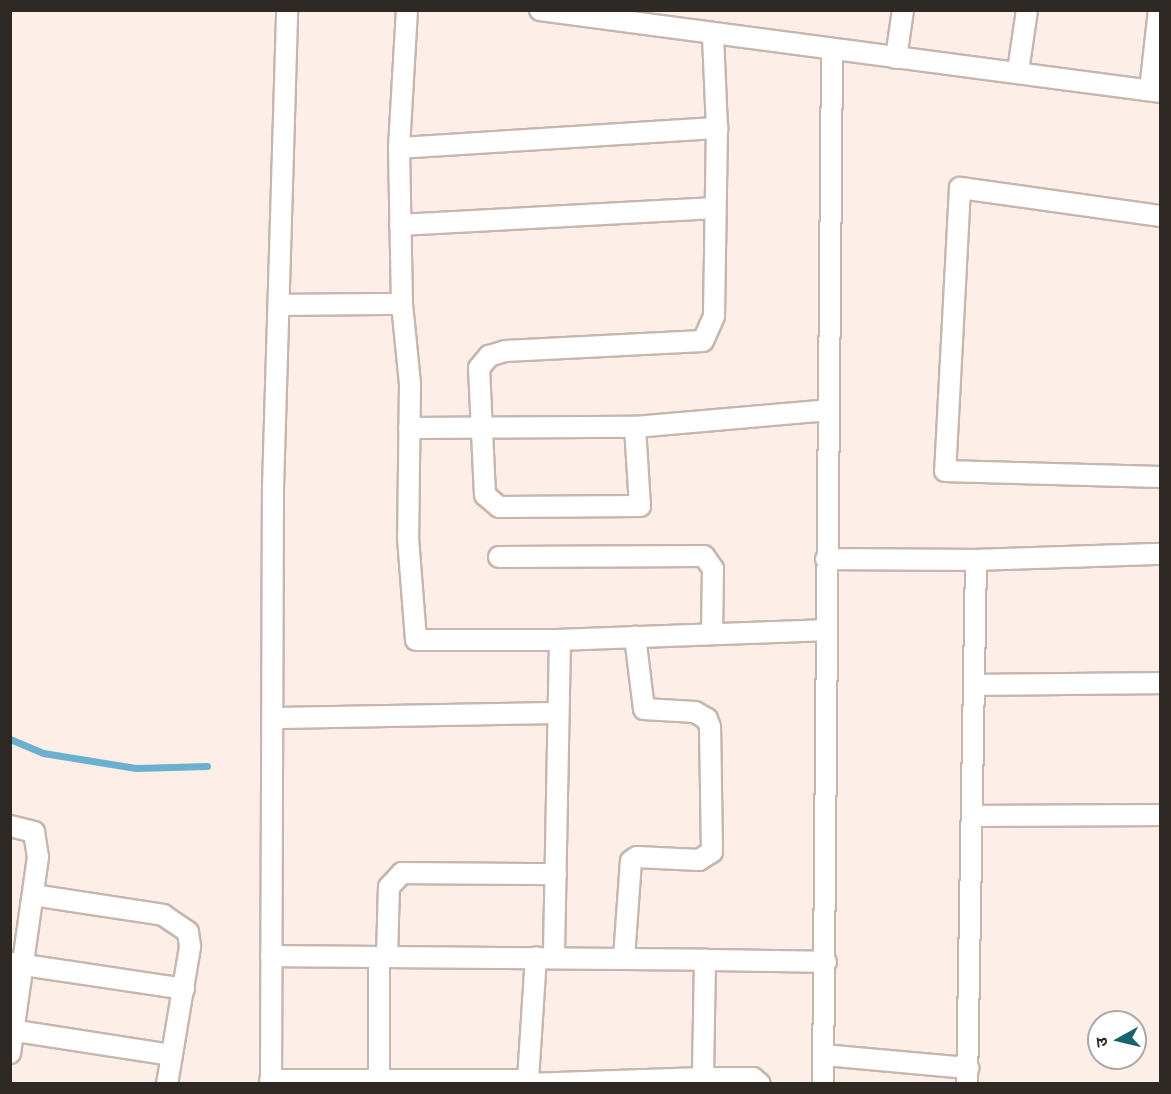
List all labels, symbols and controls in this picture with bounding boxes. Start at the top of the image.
north arrow [1087,1010,1147,1070]
text: उ [1091,1036,1112,1048]

